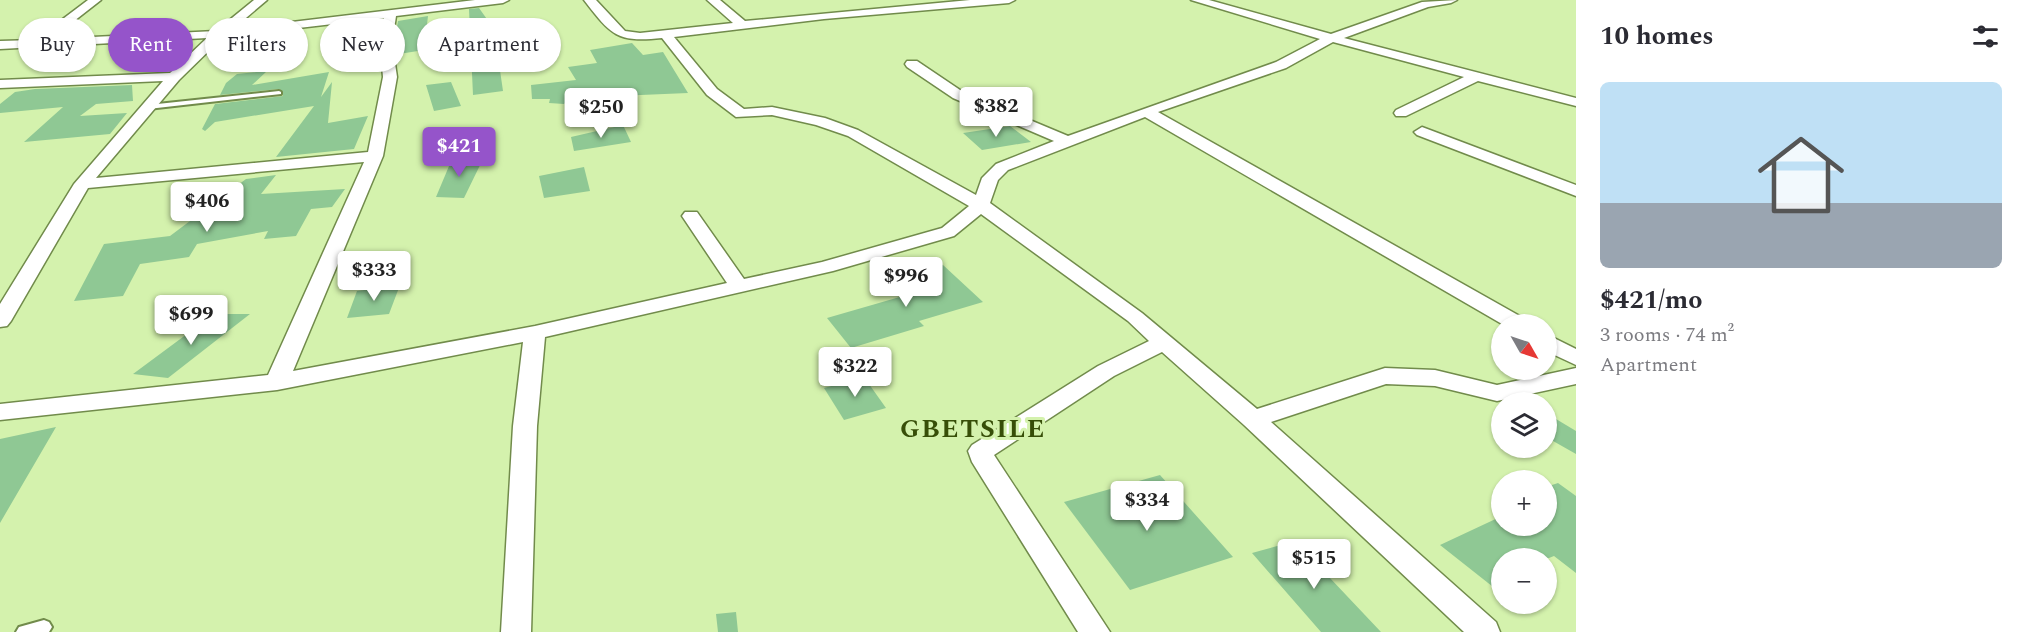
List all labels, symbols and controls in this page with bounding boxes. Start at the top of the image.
text: 10 homes [1600,16,1714,56]
chip: Buy [18,18,96,72]
chip: Rent [108,18,193,72]
chip: Filters [205,18,308,72]
chip: New [320,18,405,72]
chip: Apartment [417,18,561,72]
icon: filters [1969,20,2002,53]
pin: $382 [960,87,1032,138]
pin: $250 [565,88,637,139]
text: $382 [974,91,1018,121]
text: $250 [579,92,623,122]
icon: home [1747,121,1855,229]
pin: $421 [423,127,495,178]
text: $421 [437,131,481,161]
pin: $406 [171,182,243,233]
text: $406 [185,186,229,216]
pin: $333 [338,251,410,302]
text: $333 [352,255,396,285]
pin: $996 [870,257,942,308]
text: $996 [884,261,928,291]
text: $421/mo [1600,280,1703,320]
pin: $699 [155,295,227,346]
text: $699 [169,299,213,329]
north arrow [1491,314,1557,380]
map controls [1491,314,1557,614]
text: 3 rooms · 74 m² [1600,320,1734,350]
pin: $322 [819,347,891,398]
text: Apartment [1600,350,1697,380]
text: $322 [833,351,877,381]
button: layers [1491,392,1557,458]
district label: GBETSILE [900,409,1046,449]
button: + [1491,470,1557,536]
pin: $334 [1111,481,1183,532]
text: $334 [1125,485,1169,515]
pin: $515 [1278,539,1350,590]
text: $515 [1292,543,1336,573]
button: − [1491,548,1557,614]

